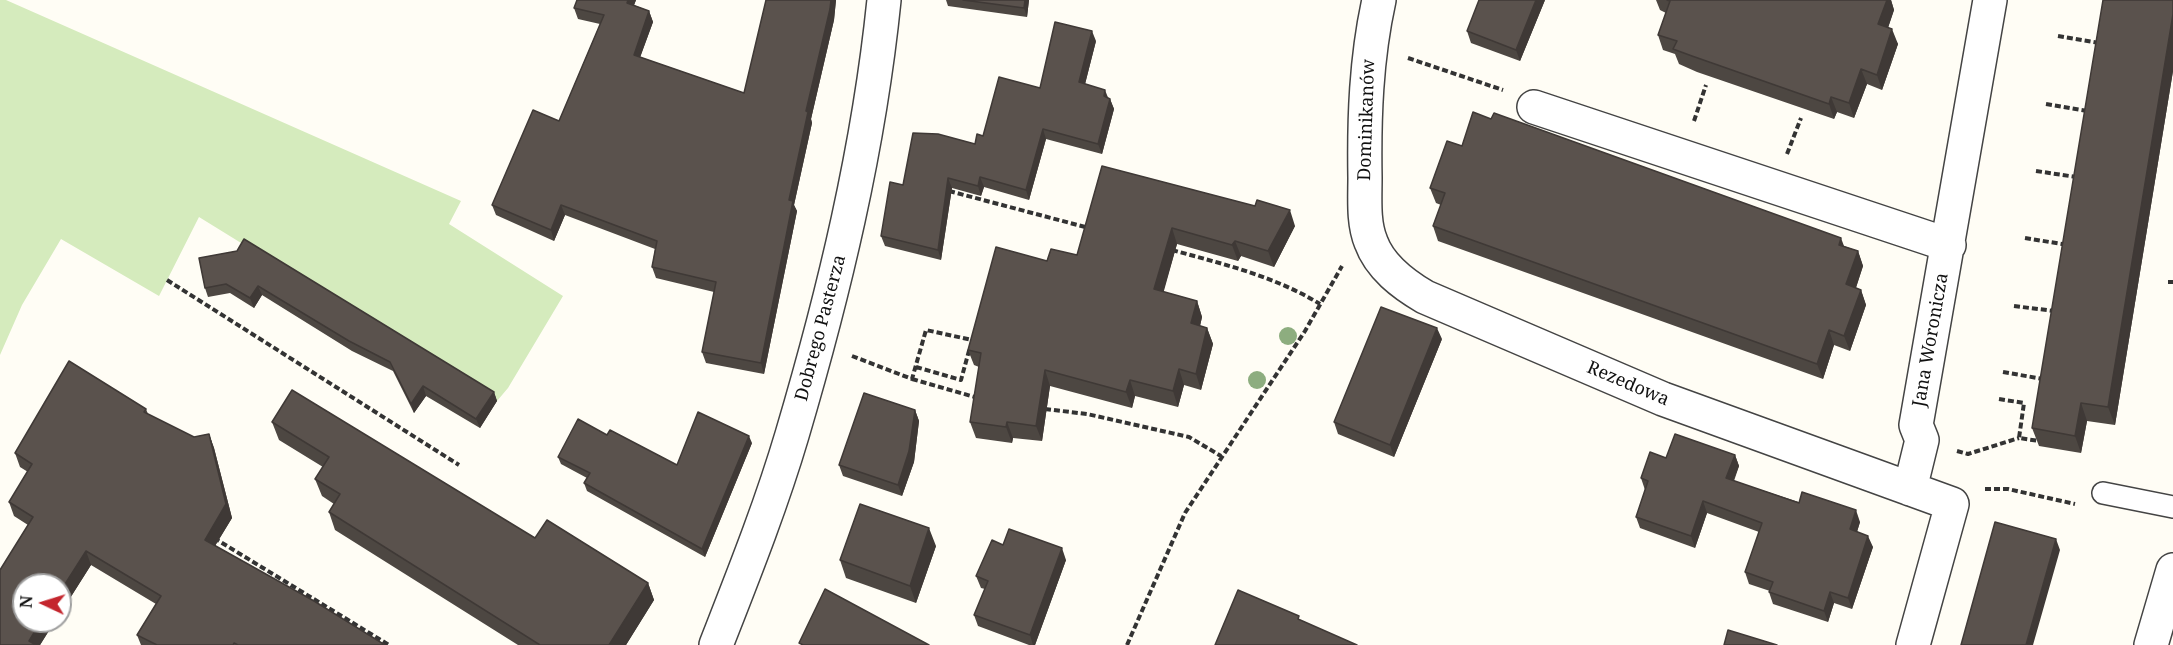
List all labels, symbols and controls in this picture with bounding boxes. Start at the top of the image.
street label: Dominikanów [1354,59,1380,181]
street label: Dobrego Pasterza [791,253,851,403]
street label: Jana Woronicza [1909,271,1953,409]
street label: Rezedowa [1584,357,1672,411]
north arrow [12,573,72,633]
text: N [15,595,37,609]

